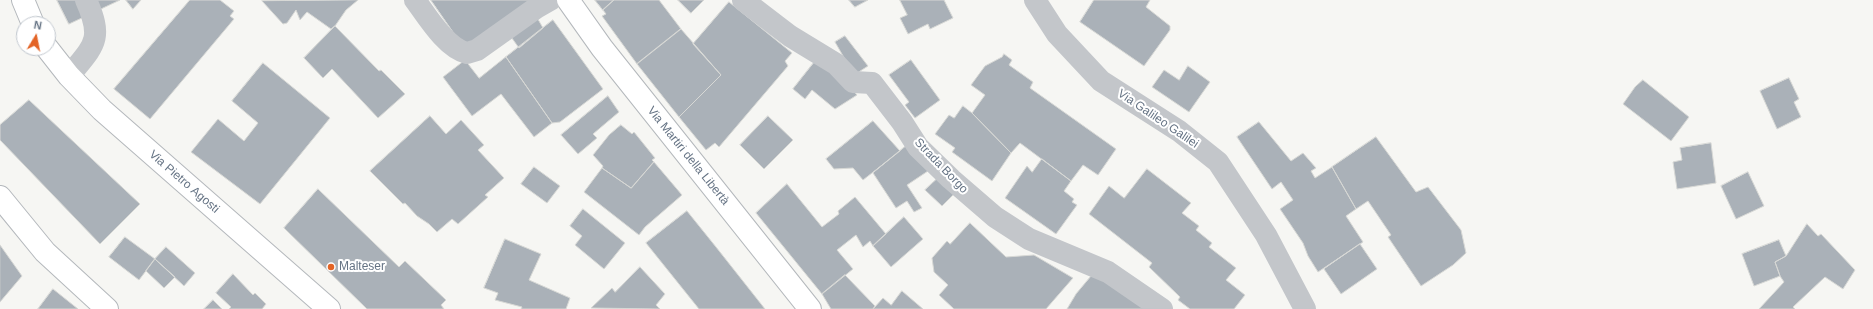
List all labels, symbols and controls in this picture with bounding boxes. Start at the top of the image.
north arrow [16,16,56,56]
text: N [33,19,43,32]
street label: Via Galileo Galilei [1115,87,1201,151]
street label: Via Martiri della Libertà [644,104,732,208]
street label: Strada Borgo [911,136,971,196]
street label: Via Pietro Agosti [146,148,222,216]
place label: Malteser [339,260,385,274]
marker: Malteser [326,262,336,272]

